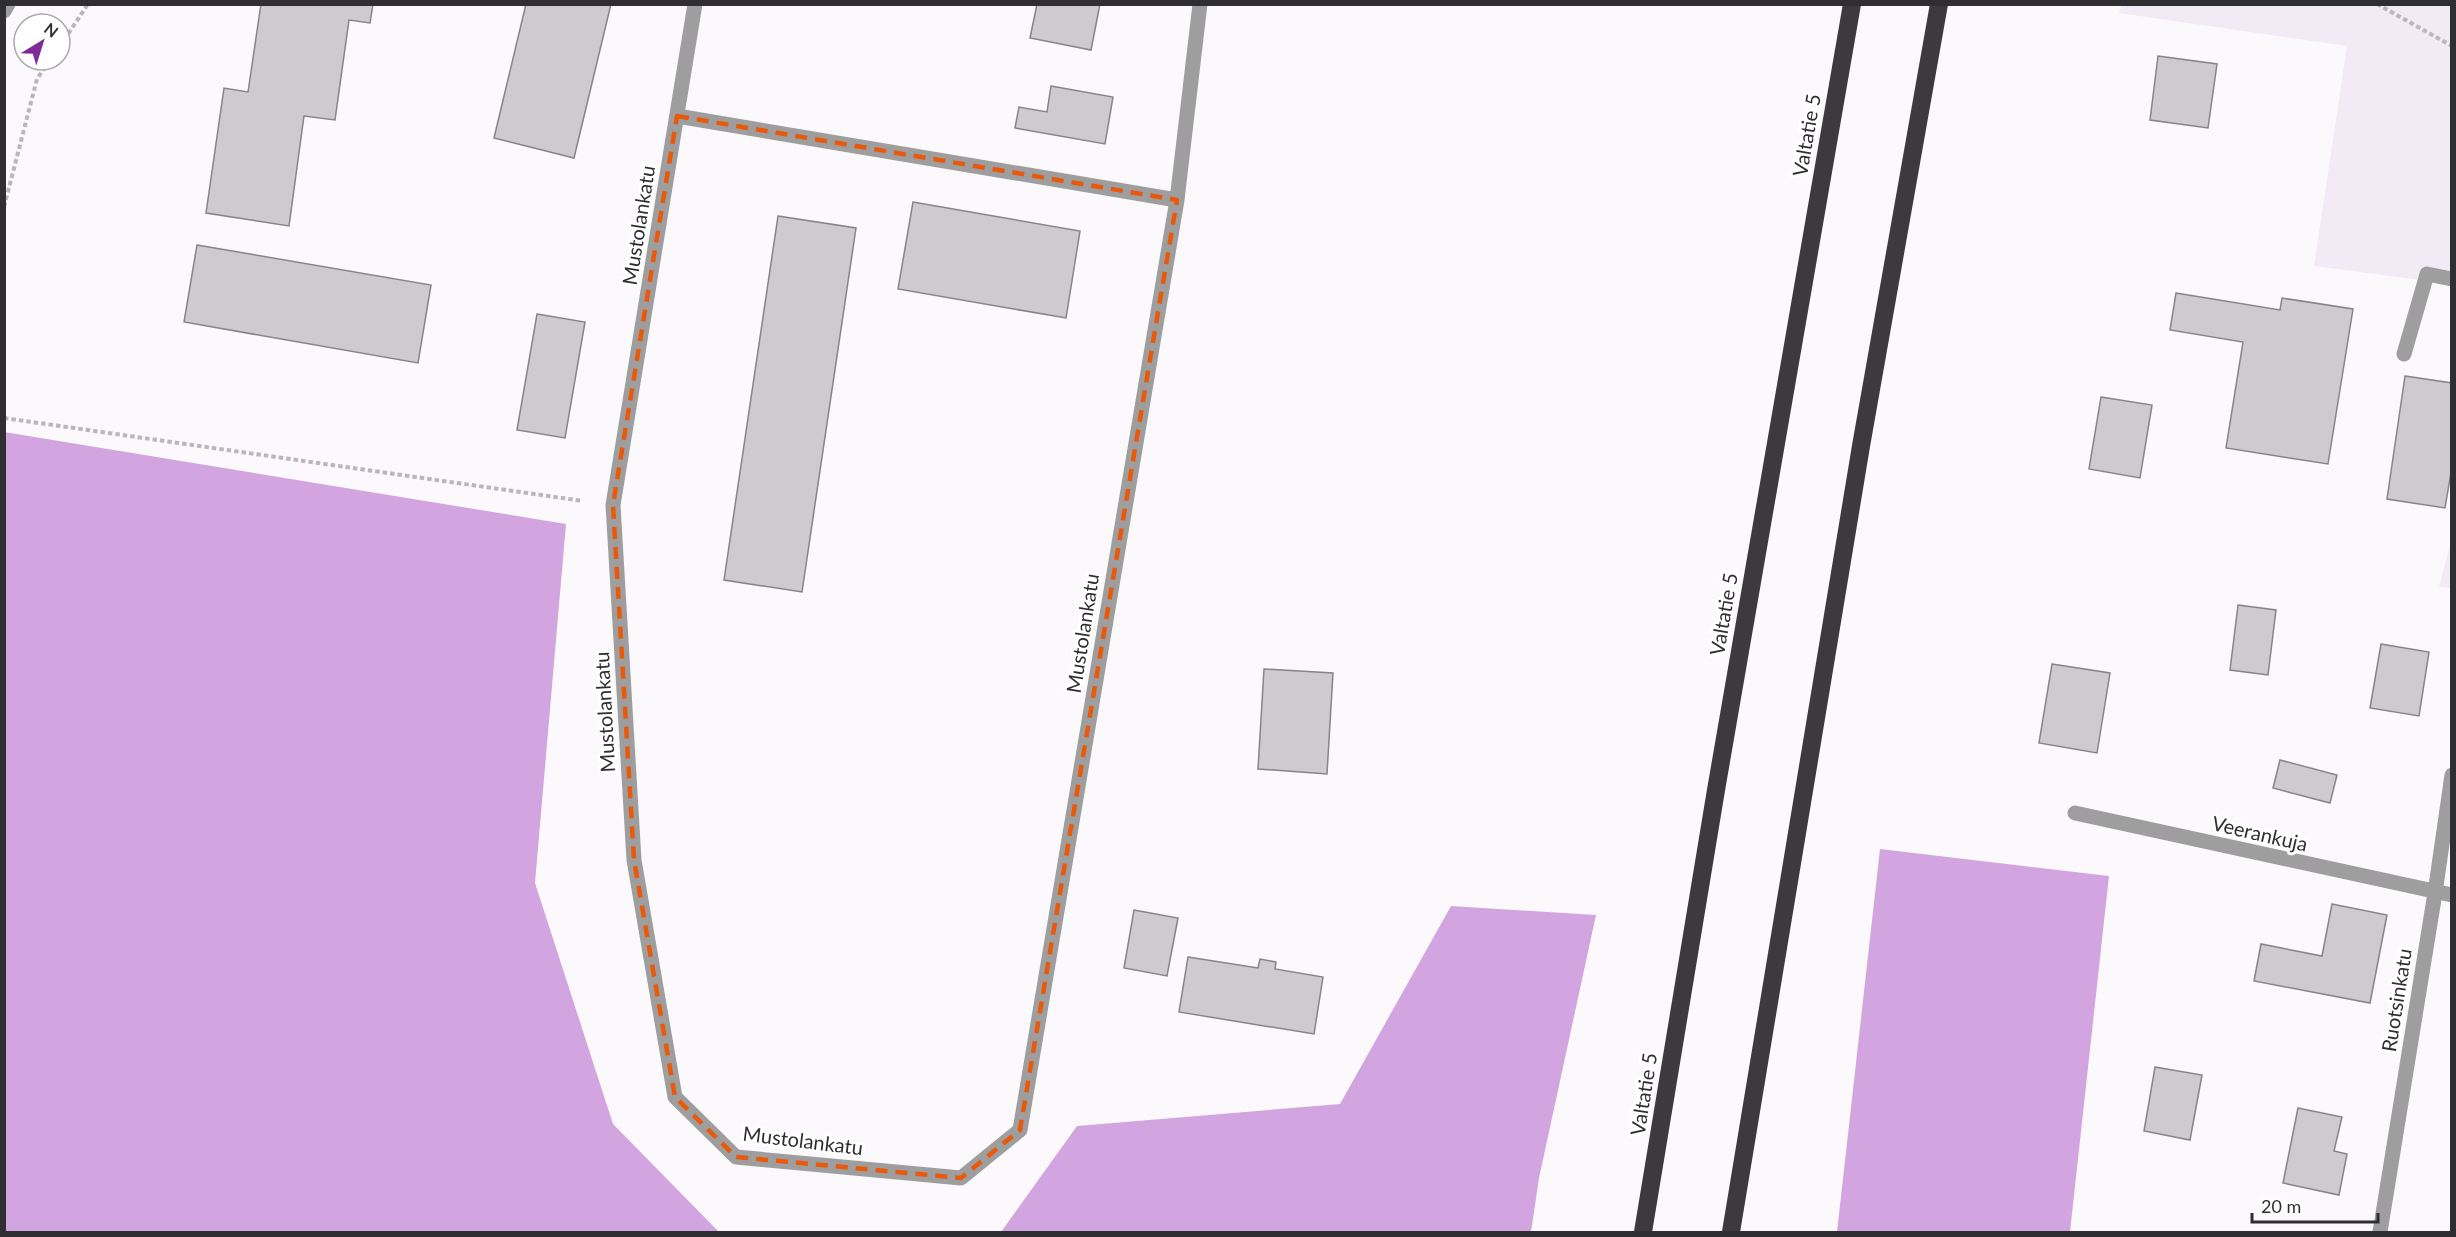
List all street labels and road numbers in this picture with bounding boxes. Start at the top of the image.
street label: Valtatie 5 [1787,92,1825,178]
street label: Mustolankatu [617,163,659,287]
street label: Mustolankatu [1061,571,1103,695]
street label: Valtatie 5 [1704,571,1742,657]
street label: Mustolankatu [589,651,619,773]
street label: Veerankuja [2210,810,2310,856]
street label: Ruotsinkatu [2376,947,2416,1053]
street label: Valtatie 5 [1625,1051,1661,1137]
street label: Mustolankatu [742,1121,864,1159]

